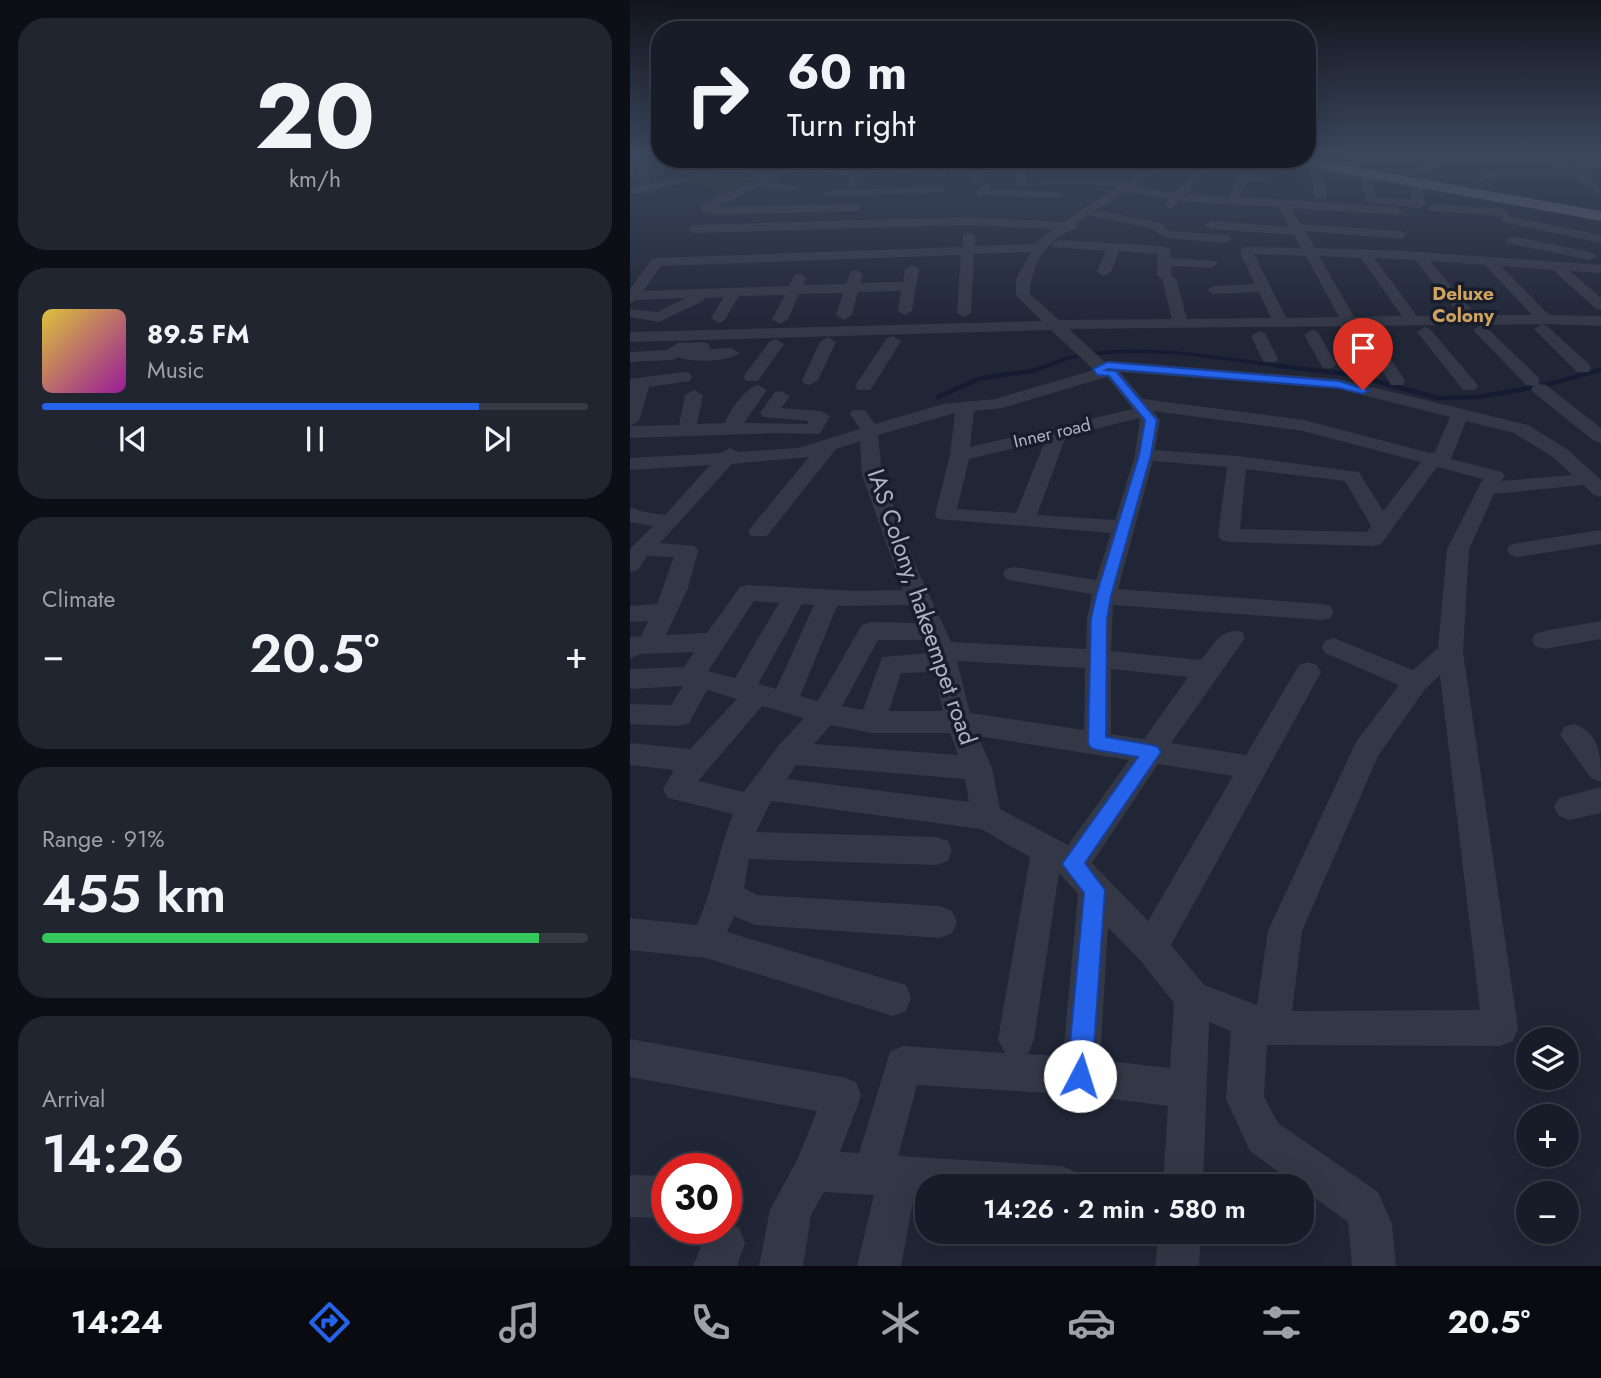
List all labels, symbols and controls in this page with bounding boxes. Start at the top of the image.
text: 60 m [787,37,907,107]
icon: right [672,49,763,140]
text: 20 [255,51,375,182]
text: Turn right [787,102,916,148]
text: km/h [289,162,341,196]
district label: Deluxe Colony [1432,280,1495,329]
text: 89.5 FM [147,315,249,353]
pin [1333,318,1393,390]
icon: arrive [1344,329,1382,367]
text: Music [147,353,204,387]
street label: Inner road [1011,411,1093,455]
icon: previous [114,420,152,458]
icon: pause [296,420,334,458]
icon: next [478,420,516,458]
street label: IAS Colony, hakeempet road [859,464,986,749]
text: Climate [42,582,115,616]
text: 20.5° [250,616,379,692]
text: − [42,627,64,682]
text: + [565,627,588,682]
text: Range · 91% [42,822,165,856]
text: 455 km [42,856,226,932]
map controls [1516,1027,1579,1244]
button: layers [1516,1027,1579,1090]
position arrow [1043,1039,1117,1113]
text: Arrival [42,1082,105,1116]
button: + [1516,1104,1579,1167]
text: 14:26 [42,1116,184,1192]
speed limit sign: 30 [651,1153,742,1244]
button: − [1516,1181,1579,1244]
text: 14:26 · 2 min · 580 m [983,1190,1246,1228]
icon: directions [305,1298,354,1347]
icon: music [495,1298,544,1347]
icon: phone [686,1298,735,1347]
icon: climate [876,1298,925,1347]
icon: car [1067,1298,1116,1347]
icon: filters [1257,1298,1306,1347]
text: 14:24 [71,1299,163,1345]
text: 20.5° [1448,1299,1530,1345]

